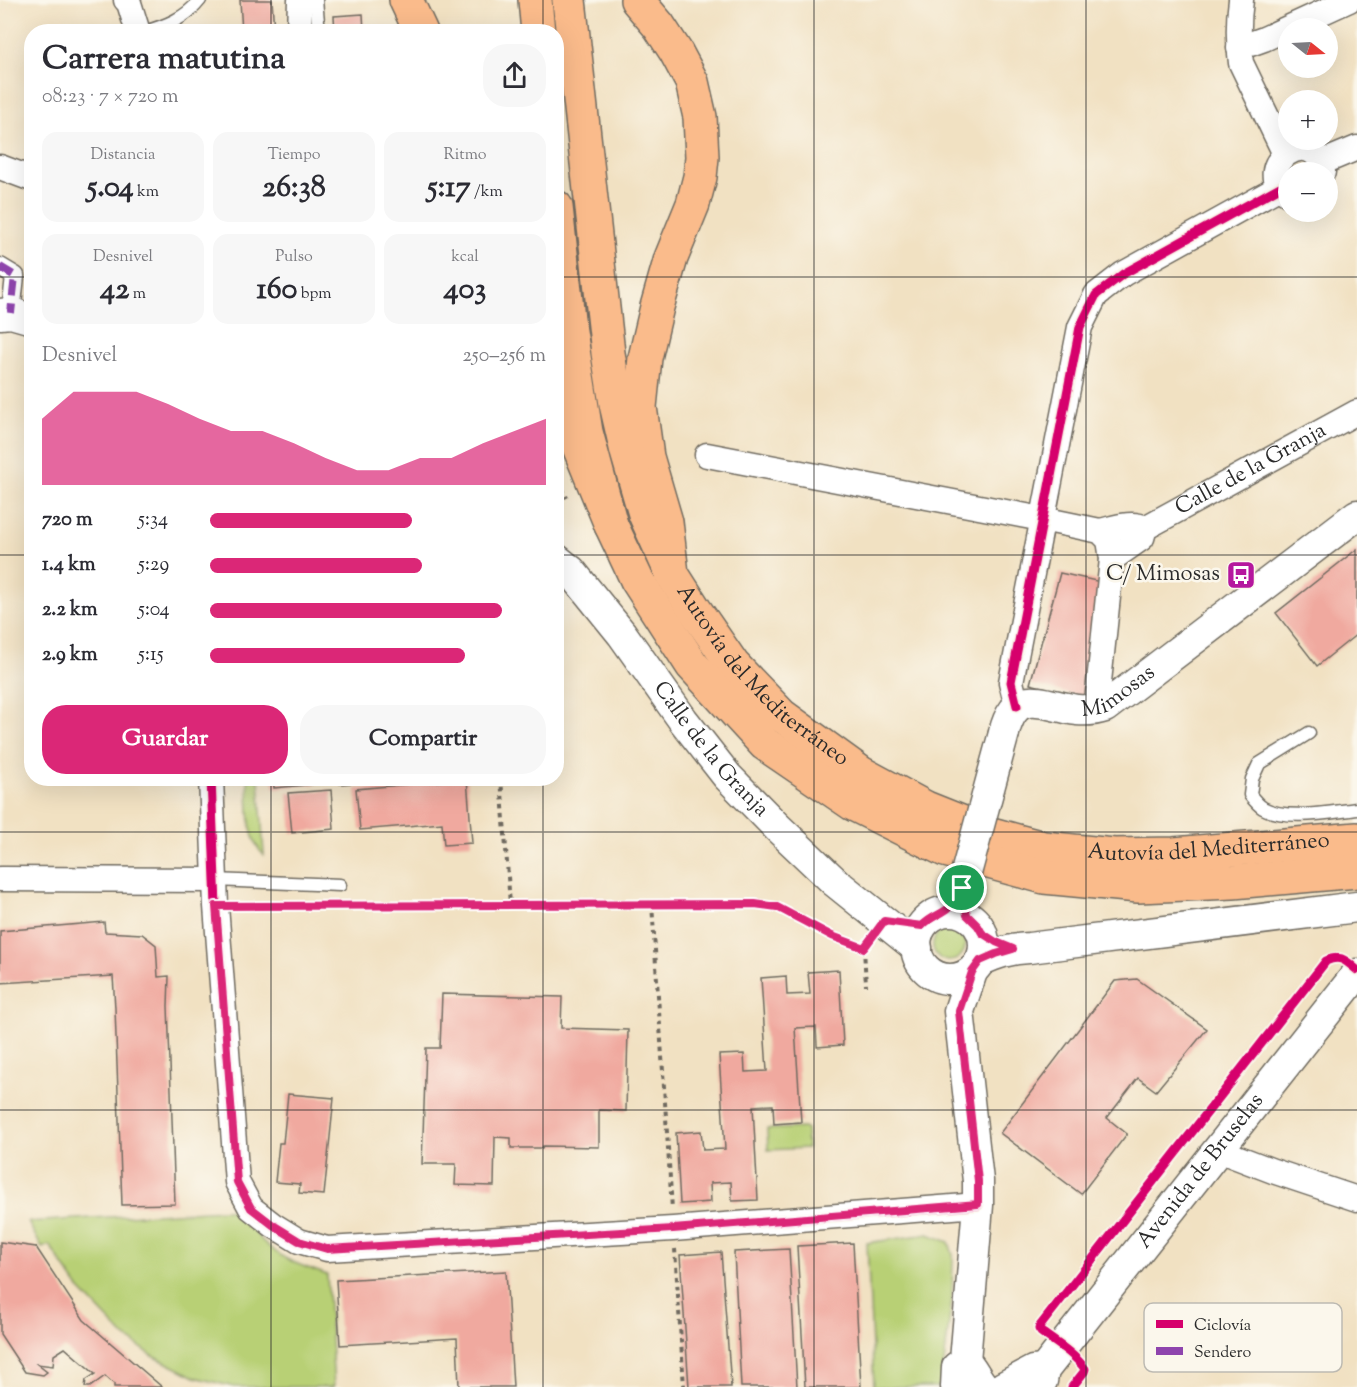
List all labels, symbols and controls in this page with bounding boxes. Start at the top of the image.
north arrow [1278,18,1338,78]
map controls [1278,18,1338,222]
text: Carrera matutina [42,36,285,84]
button: share [483,44,546,107]
text: 08:23 · 7 × 720 m [42,83,178,112]
button: + [1278,90,1338,150]
text: Distancia [91,144,155,167]
text: Tiempo [267,144,321,167]
text: Ritmo [443,144,487,167]
button: − [1278,162,1338,222]
text: 5.04 [87,167,134,210]
text: 26:38 [262,167,326,210]
text: 5:17 [427,167,470,210]
text: km [134,181,159,204]
text: /km [470,181,503,204]
text: Desnivel [93,246,153,269]
text: Pulso [275,246,313,269]
text: kcal [451,246,479,269]
text: 42 [100,269,129,312]
text: 160 [256,269,297,312]
text: 403 [444,269,486,312]
text: m [129,283,146,306]
text: bpm [297,283,332,306]
text: Desnivel [42,342,117,371]
text: 250–256 m [462,342,546,371]
street label: Calle de la Granja [1170,416,1333,524]
text: 720 m [42,506,93,535]
text: 5:34 [138,506,168,535]
text: 1.4 km [42,551,96,580]
text: 5:29 [138,551,169,580]
place label: C/ Mimosas [1106,559,1220,591]
bus stop icon: C/ Mimosas [1225,559,1257,591]
street label: Autovía del Mediterráneo [667,579,855,775]
text: 2.2 km [42,596,97,625]
text: 5:04 [138,596,170,625]
text: 2.9 km [42,641,97,670]
text: 5:15 [138,641,164,670]
street label: Mimosas [1080,658,1163,727]
street label: Calle de la Granja [645,675,776,825]
button: Guardar [42,705,288,774]
button: Compartir [300,705,546,774]
street label: Autovía del Mediterráneo [1086,825,1331,871]
pin [936,862,987,913]
icon: arrive [945,871,978,904]
street label: Avenida de Bruselas [1129,1087,1272,1256]
legend [1144,1303,1342,1372]
text: Ciclovía [1194,1315,1252,1338]
text: Sendero [1194,1342,1252,1365]

